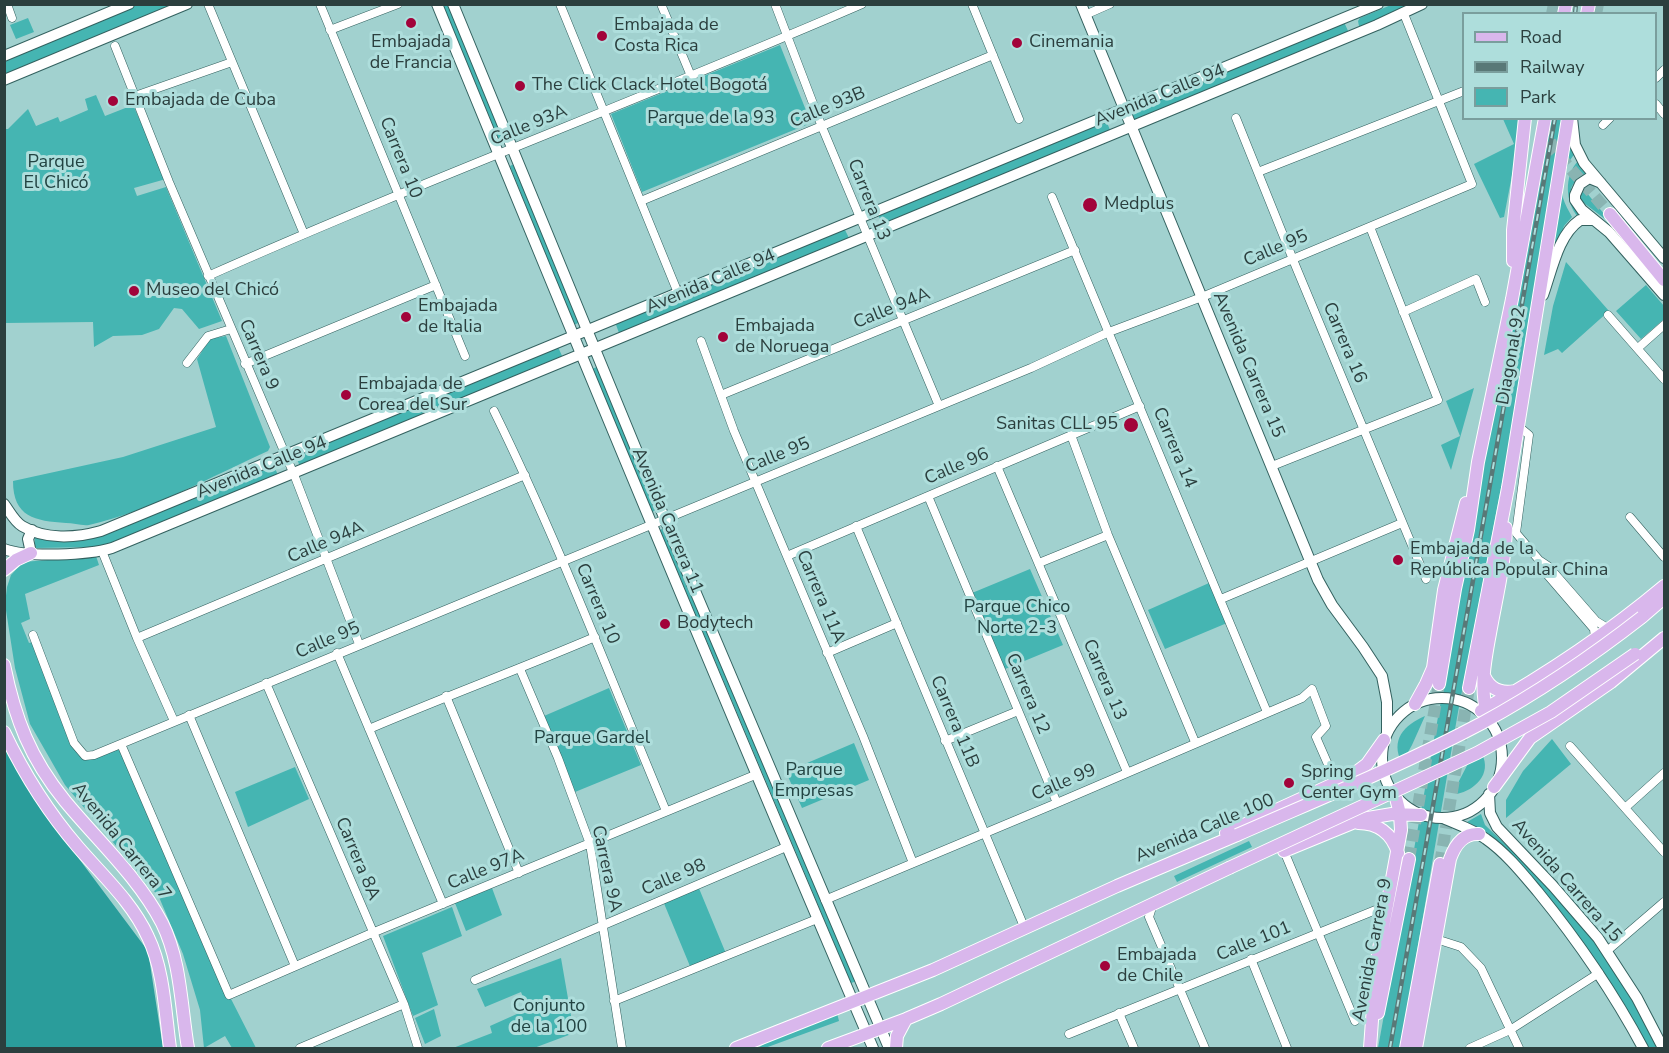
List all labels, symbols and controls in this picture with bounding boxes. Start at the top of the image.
legend [1462,12,1657,120]
place label: Embajada de Costa Rica [614,15,718,57]
marker: Embajada de Francia [404,16,418,30]
text: Road [1520,25,1562,49]
marker: Embajada de Costa Rica [595,29,609,43]
place label: Embajada de Francia [370,32,452,74]
place label: Cinemania [1029,32,1114,54]
marker: Cinemania [1010,36,1024,50]
text: Railway [1520,55,1585,79]
street label: Avenida Calle 94 [1092,60,1228,132]
place label: The Click Clack Hotel Bogotá [532,75,768,97]
marker: The Click Clack Hotel Bogotá [513,79,527,93]
street label: Calle 93B [787,82,869,134]
text: Park [1520,85,1556,109]
place label: Embajada de Cuba [125,90,276,112]
marker: Embajada de Cuba [106,94,120,108]
street label: Calle 93A [487,101,571,151]
park label: Parque de la 93 [647,108,775,130]
street label: Carrera 10 [374,114,426,202]
park label: Parque El Chicó [23,152,89,195]
street label: Carrera 13 [842,156,894,244]
place label: Medplus [1104,194,1174,216]
marker: Medplus [1081,196,1099,214]
street label: Calle 95 [1241,226,1311,272]
street label: Avenida Calle 94 [643,245,779,319]
place label: Museo del Chicó [146,280,279,302]
marker: Museo del Chicó [127,284,141,298]
street label: Calle 94A [850,284,934,334]
street label: Avenida Carrera 15 [1208,289,1288,441]
place label: Embajada de Italia [418,296,498,338]
street label: Carrera 16 [1317,299,1371,387]
street label: Diagonal 92 [1493,305,1531,407]
marker: Embajada de Italia [399,310,413,324]
street label: Carrera 9 [233,316,283,394]
place label: Embajada de Noruega [735,316,829,358]
marker: Embajada de Noruega [716,330,730,344]
place label: Embajada de Corea del Sur [358,374,467,416]
marker: Embajada de Corea del Sur [339,388,353,402]
street label: Carrera 14 [1147,404,1201,492]
place label: Sanitas CLL 95 [996,414,1118,436]
marker: Sanitas CLL 95 [1122,416,1140,434]
street label: Avenida Calle 94 [194,432,330,504]
street label: Calle 95 [743,433,813,479]
street label: Calle 96 [922,444,992,490]
street label: Avenida Carrera 11 [627,445,707,597]
street label: Calle 94A [285,517,367,569]
place label: Embajada de la República Popular China [1410,539,1608,582]
street label: Carrera 11A [791,547,849,647]
marker: Embajada de la República Popular China [1391,553,1405,567]
street label: Carrera 10 [570,560,624,648]
park label: Parque Chico Norte 2-3 [964,597,1070,640]
place label: Bodytech [677,613,753,635]
marker: Bodytech [658,617,672,631]
street label: Calle 95 [293,618,363,664]
street label: Carrera 13 [1077,636,1131,724]
street label: Carrera 12 [1000,650,1054,738]
street label: Carrera 11B [925,673,983,771]
park label: Parque Gardel [534,728,650,750]
park label: Parque Empresas [774,760,854,802]
street label: Calle 99 [1029,760,1099,806]
place label: Spring Center Gym [1301,762,1397,804]
marker: Spring Center Gym [1282,776,1296,790]
street label: Avenida Carrera 7 [67,779,175,905]
street label: Avenida Calle 100 [1132,790,1278,868]
street label: Carrera 8A [330,814,384,904]
street label: Avenida Carrera 15 [1507,815,1625,947]
street label: Carrera 9A [586,824,626,914]
street label: Calle 97A [444,845,528,895]
street label: Calle 98 [639,855,709,901]
street label: Avenida Carrera 9 [1349,877,1397,1023]
street label: Calle 101 [1214,917,1294,967]
place label: Embajada de Chile [1117,945,1197,988]
marker: Embajada de Chile [1098,959,1112,973]
park label: Conjunto de la 100 [511,996,587,1038]

